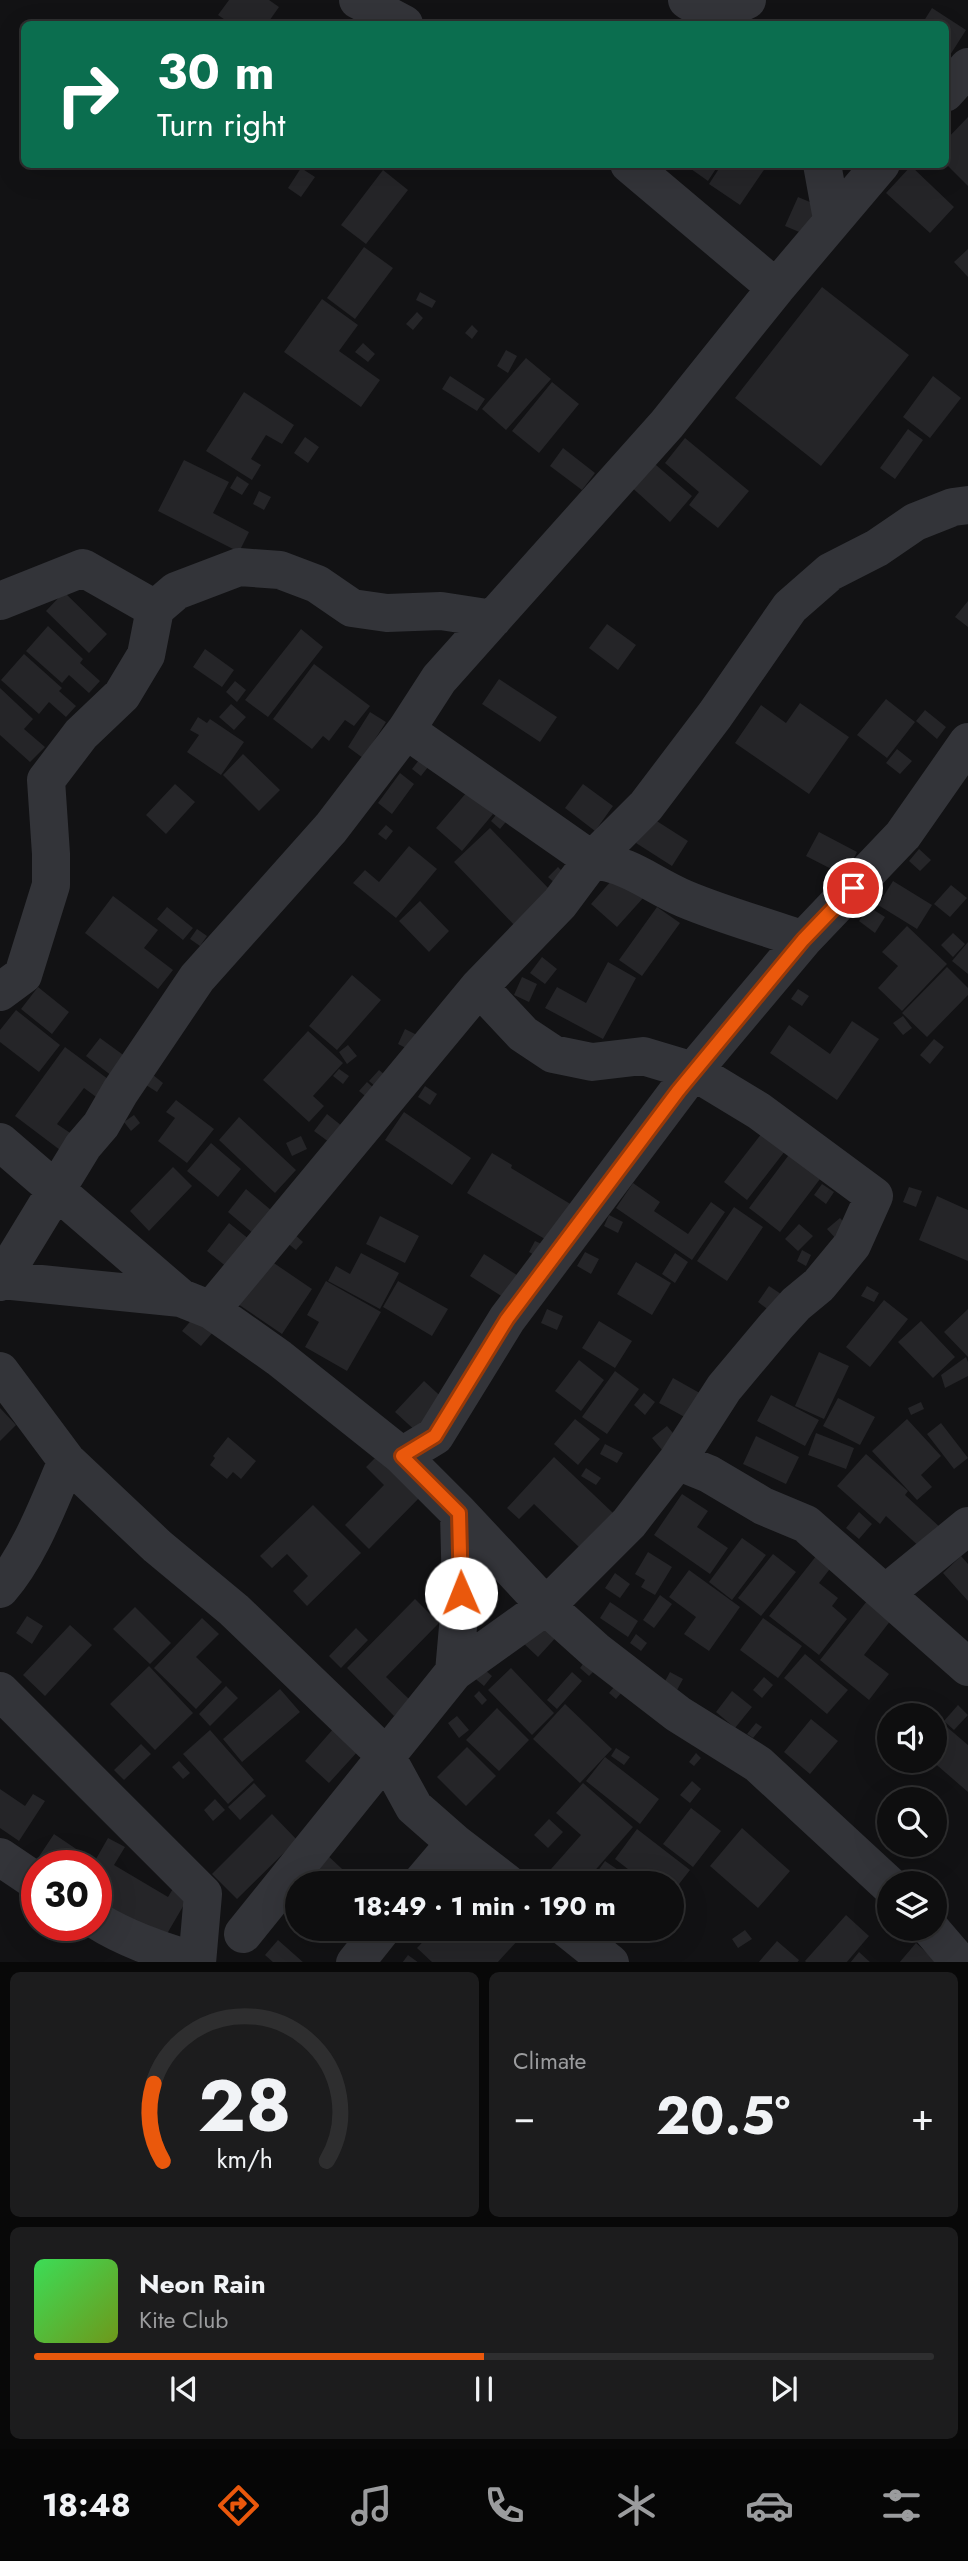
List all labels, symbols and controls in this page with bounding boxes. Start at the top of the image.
text: 30 m [157,37,275,107]
icon: right [42,49,133,140]
text: Turn right [157,102,286,148]
pin [823,858,883,918]
icon: arrive [834,869,872,907]
position arrow [424,1556,498,1630]
map controls [877,1703,947,1941]
button: sound [877,1703,947,1773]
button: search [877,1787,947,1857]
speed limit sign: 30 [21,1850,112,1941]
button: layers [877,1871,947,1941]
text: 18:49 · 1 min · 190 m [353,1887,616,1925]
text: Climate [513,2044,586,2078]
text: 28 [198,2053,291,2158]
text: 20.5° [656,2078,790,2154]
text: − [513,2089,535,2144]
text: + [911,2089,934,2144]
text: km/h [216,2140,273,2176]
text: Neon Rain [139,2265,266,2303]
text: Kite Club [139,2303,228,2337]
icon: previous [165,2370,203,2408]
icon: pause [465,2370,503,2408]
icon: next [765,2370,803,2408]
icon: directions [214,2481,263,2530]
icon: music [347,2481,396,2530]
icon: phone [480,2481,529,2530]
icon: climate [612,2481,661,2530]
icon: car [745,2481,794,2530]
icon: filters [877,2481,926,2530]
text: 18:48 [42,2482,131,2528]

